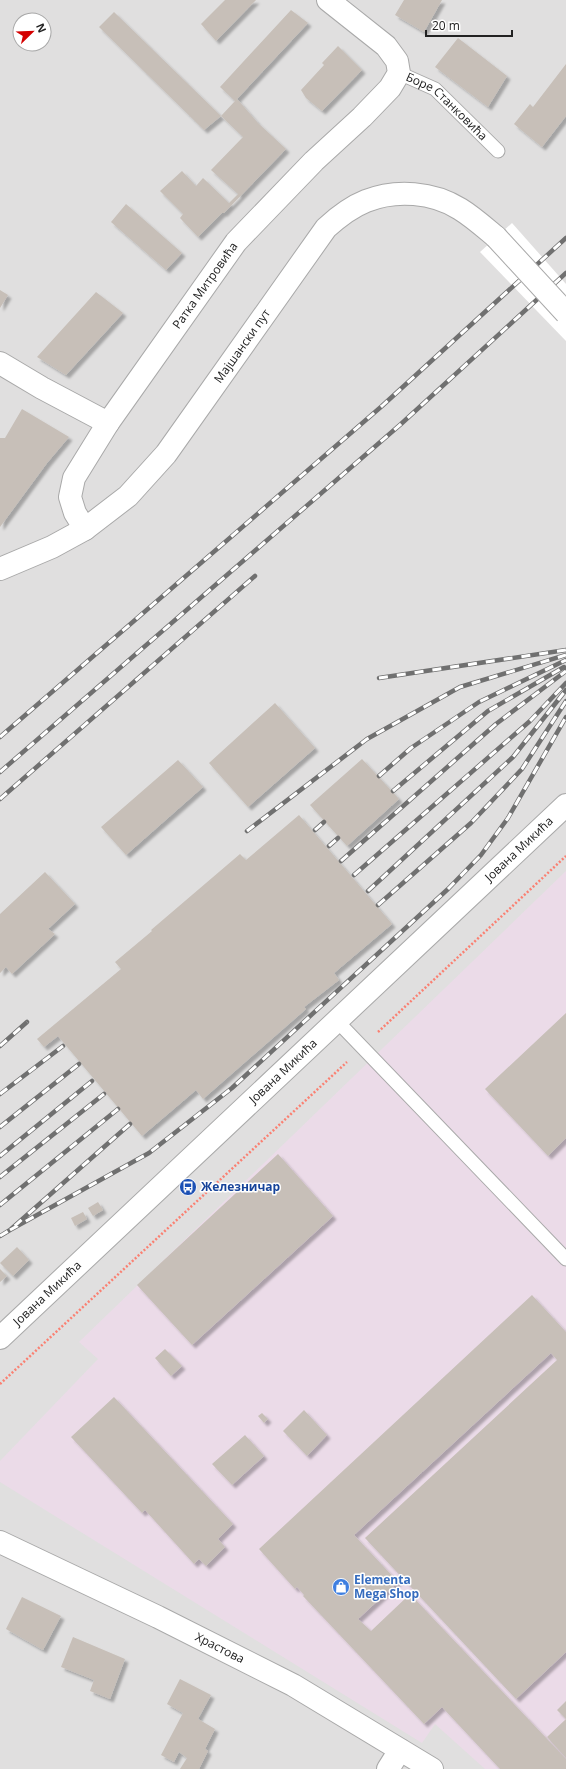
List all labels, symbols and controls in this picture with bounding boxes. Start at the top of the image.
north arrow [12,12,52,52]
scale bar [426,12,512,38]
text: 20 m [432,17,460,34]
text: N [33,21,50,35]
street label: Боре Станковића [403,68,491,144]
street label: Ратка Митровића [168,238,241,332]
street label: Мајшански пут [210,305,274,386]
street label: Јована Микића [480,813,556,886]
street label: Јована Микића [244,1035,321,1108]
bus stop icon: Железничар [178,1177,198,1197]
place label: Железничар [201,1178,281,1195]
street label: Јована Микића [8,1257,85,1330]
place label: Elementa Mega Shop [354,1571,419,1602]
shop icon: Elementa Mega Shop [331,1577,351,1597]
street label: Храстова [192,1628,247,1667]

